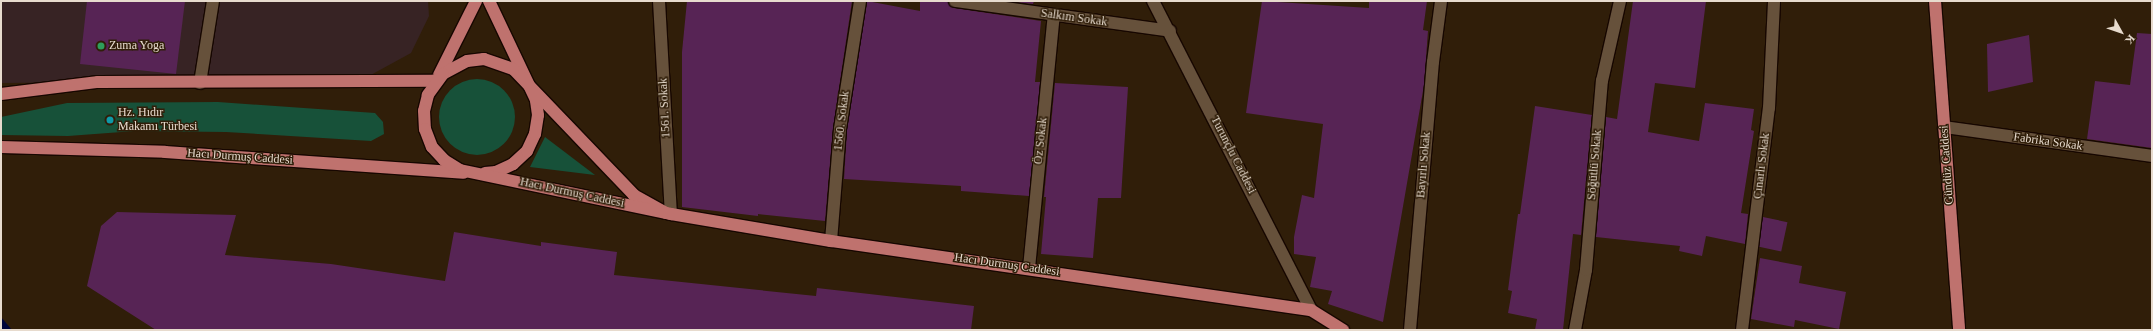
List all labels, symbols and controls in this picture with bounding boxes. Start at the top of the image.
street label: Salkım Sokak [1040,6,1108,30]
north arrow [2101,12,2141,52]
text: K [2123,33,2138,47]
place label: Zuma Yoga [109,39,165,53]
marker: Zuma Yoga [96,41,106,51]
street label: 1561. Sokak [656,78,674,138]
street label: 1560. Sokak [831,90,853,152]
place label: Hz. Hıdır Makamı Türbesi [118,106,198,134]
street label: Turunçlu Caddesi [1207,114,1259,196]
marker: Hz. Hıdır Makamı Türbesi [105,115,115,125]
street label: Öz Sokak [1031,117,1051,165]
street label: Gündüz Caddesi [1937,125,1957,205]
street label: Söğütlü Sokak [1585,129,1605,201]
street label: Fabrika Sokak [2013,130,2083,154]
street label: Bayırlı Sokak [1414,131,1434,199]
street label: Çınarlı Sokak [1751,132,1773,200]
street label: Hacı Durmuş Caddesi [187,146,293,168]
street label: Hacı Durmuş Caddesi [519,175,625,211]
street label: Hacı Durmuş Caddesi [954,250,1060,280]

